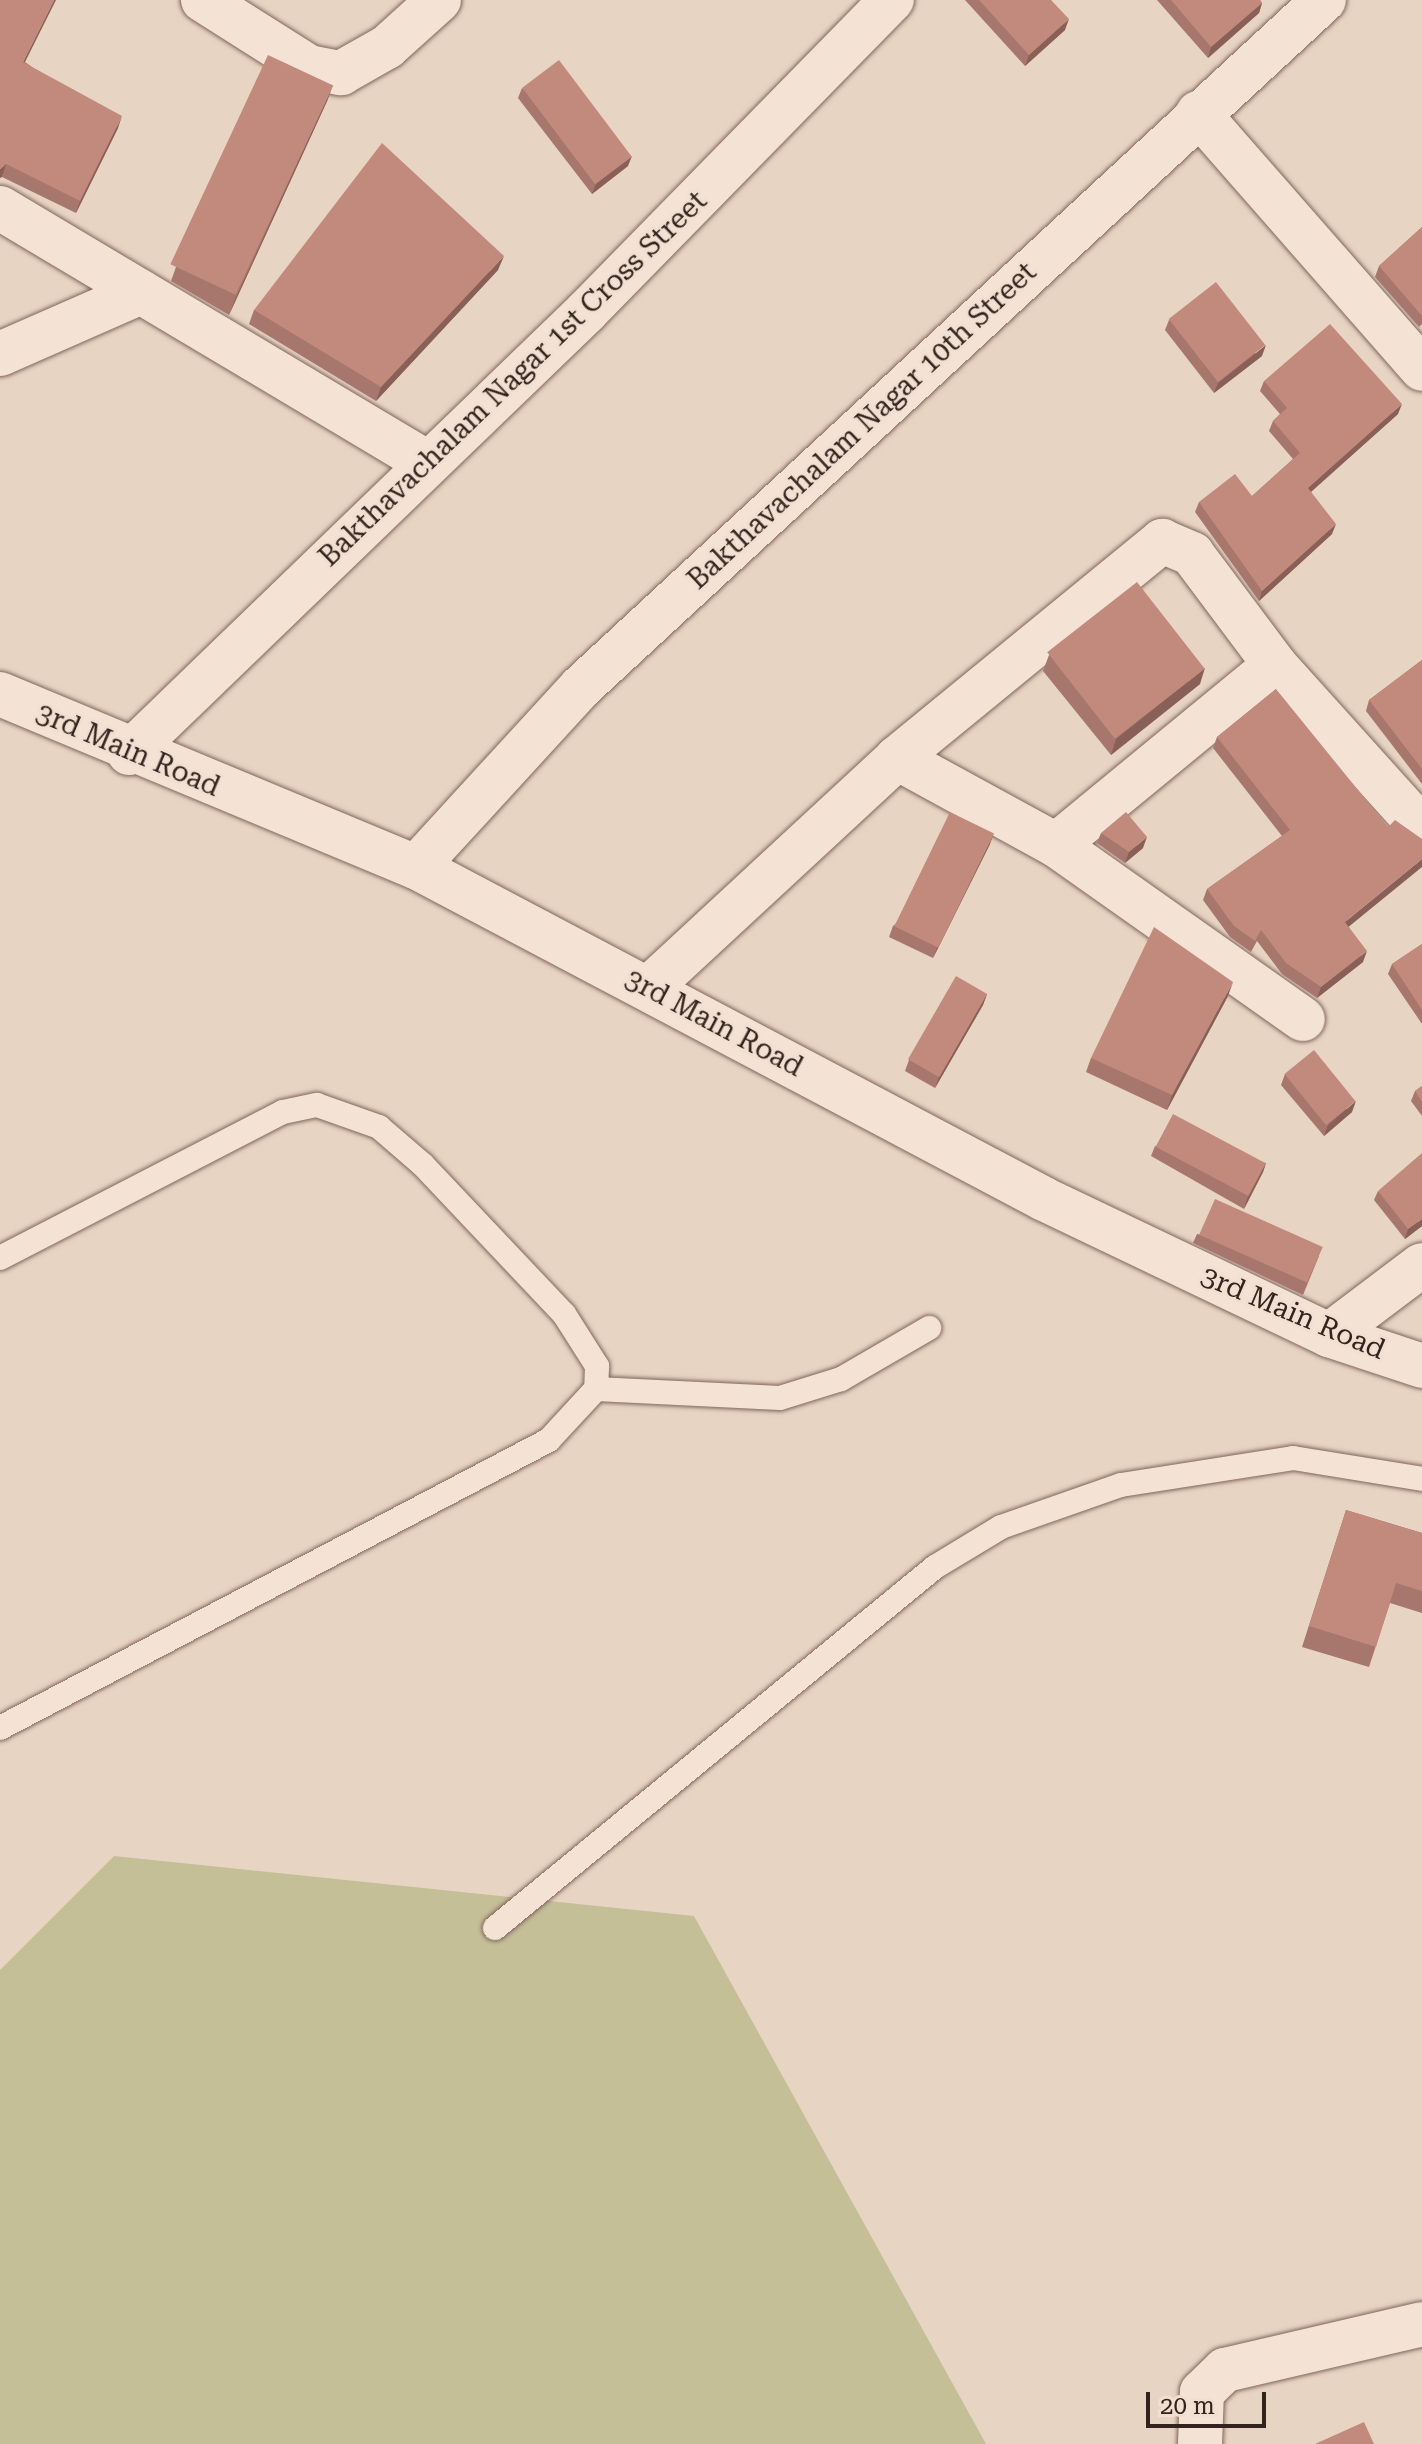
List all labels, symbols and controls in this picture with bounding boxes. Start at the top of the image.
street label: Bakthavachalam Nagar 1st Cross Street [312,184,714,574]
street label: Bakthavachalam Nagar 10th Street [681,255,1043,597]
street label: 3rd Main Road [31,696,225,804]
street label: 3rd Main Road [619,962,809,1084]
street label: 3rd Main Road [1196,1259,1390,1367]
scale bar [1150,2376,1270,2426]
text: 20 m [1160,2392,1215,2420]

